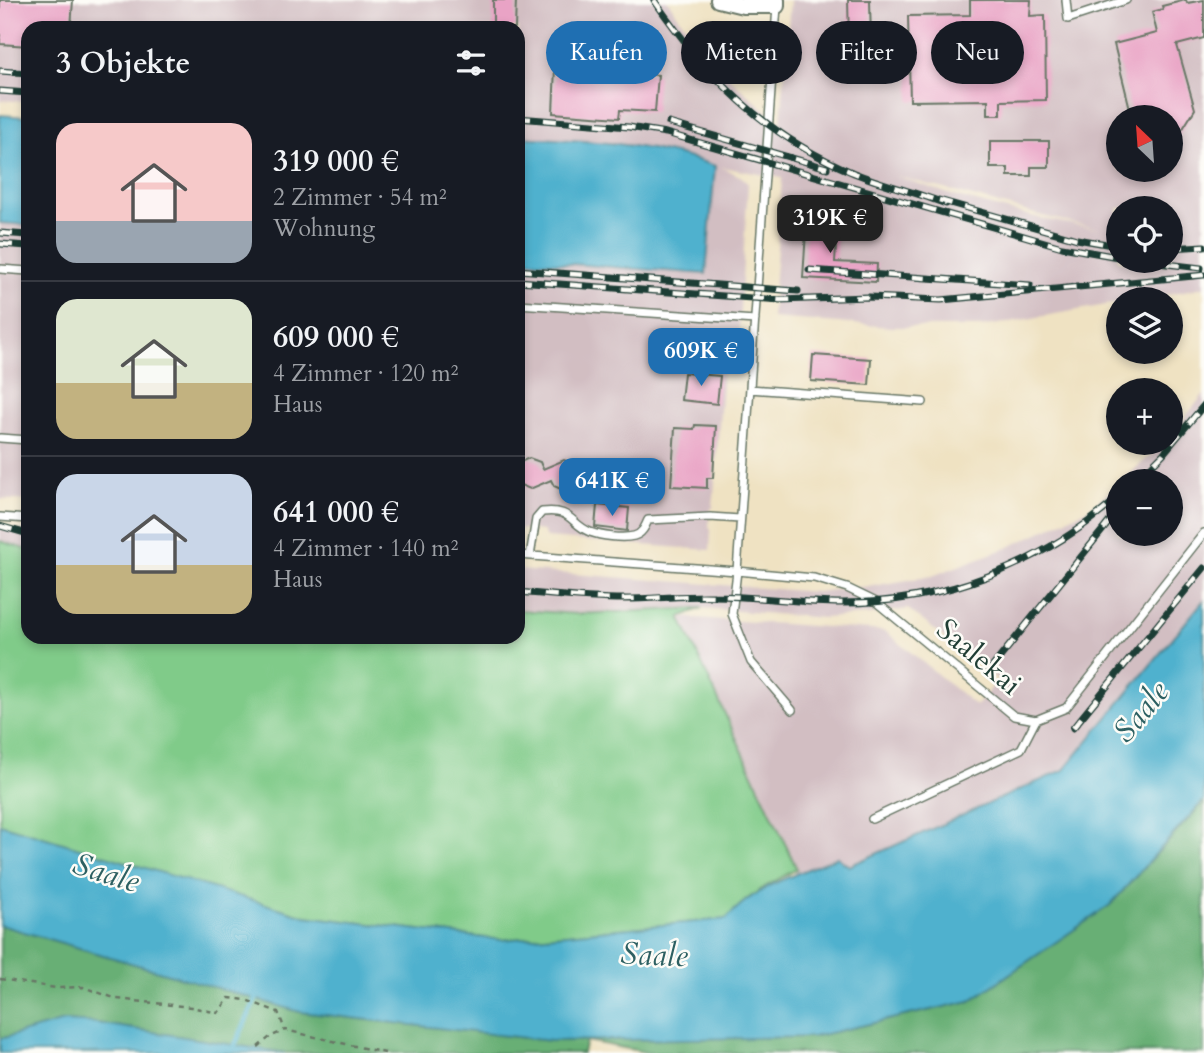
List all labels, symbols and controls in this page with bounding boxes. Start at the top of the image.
chip: Kaufen [546,21,667,84]
chip: Mieten [681,21,802,84]
chip: Filter [816,21,917,84]
chip: Neu [931,21,1024,84]
text: 3 Objekte [56,43,190,84]
icon: filters [452,44,490,82]
north arrow [1106,105,1183,182]
map controls [1106,105,1183,546]
text: 319 000 € [273,141,399,182]
icon: home [112,151,196,235]
text: 2 Zimmer · 54 m² [273,182,447,213]
pin: 319K € [773,196,887,255]
button: locate [1106,196,1183,273]
text: 319K € [793,202,867,233]
text: Wohnung [273,213,375,244]
button: layers [1106,287,1183,364]
text: 609 000 € [273,317,399,358]
icon: home [112,327,196,411]
pin: 609K € [644,328,758,388]
text: 609K € [664,335,738,366]
text: 4 Zimmer · 120 m² [273,358,458,389]
button: + [1106,378,1183,455]
text: Haus [273,389,322,420]
pin: 641K € [555,458,669,518]
text: 641K € [575,465,649,496]
button: − [1106,469,1183,546]
text: 641 000 € [273,492,399,533]
icon: home [112,502,196,586]
text: 4 Zimmer · 140 m² [273,533,458,564]
text: Haus [273,564,322,595]
street label: Saalekai [928,609,1030,705]
water label: Saale [1103,671,1180,752]
water label: Saale [67,842,145,904]
water label: Saale [620,932,689,978]

